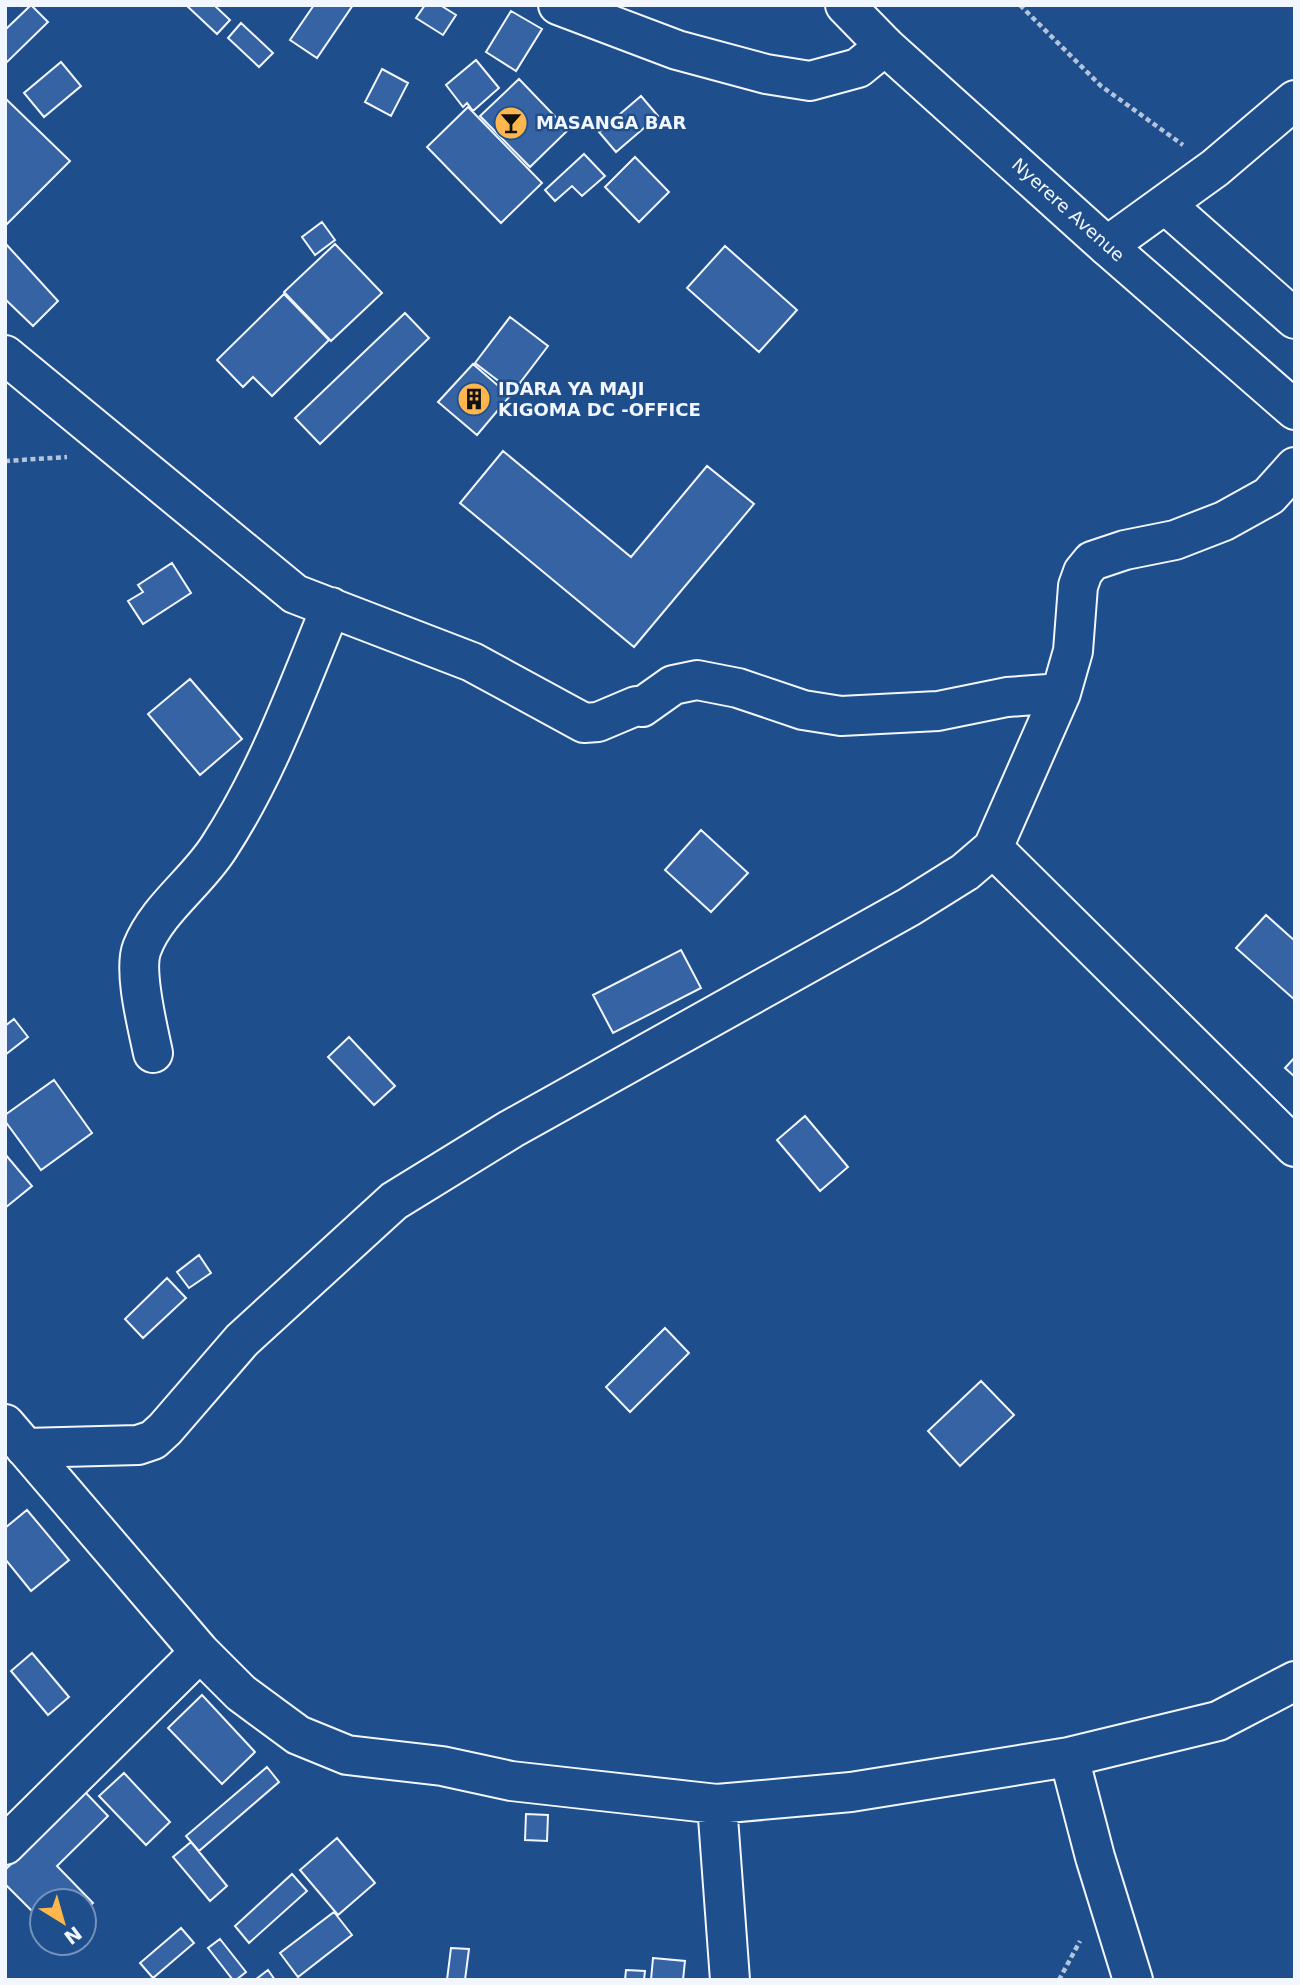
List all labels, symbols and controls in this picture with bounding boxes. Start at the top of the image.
bar icon: MASANGA BAR [492,104,530,142]
place label: MASANGA BAR [536,112,686,133]
street label: Nyerere Avenue [1008,154,1129,266]
place label: IDARA YA MAJI KIGOMA DC -OFFICE [498,378,701,420]
building icon: IDARA YA MAJI KIGOMA DC -OFFICE [455,380,493,418]
north arrow [28,1887,98,1957]
text: N [60,1922,86,1949]

